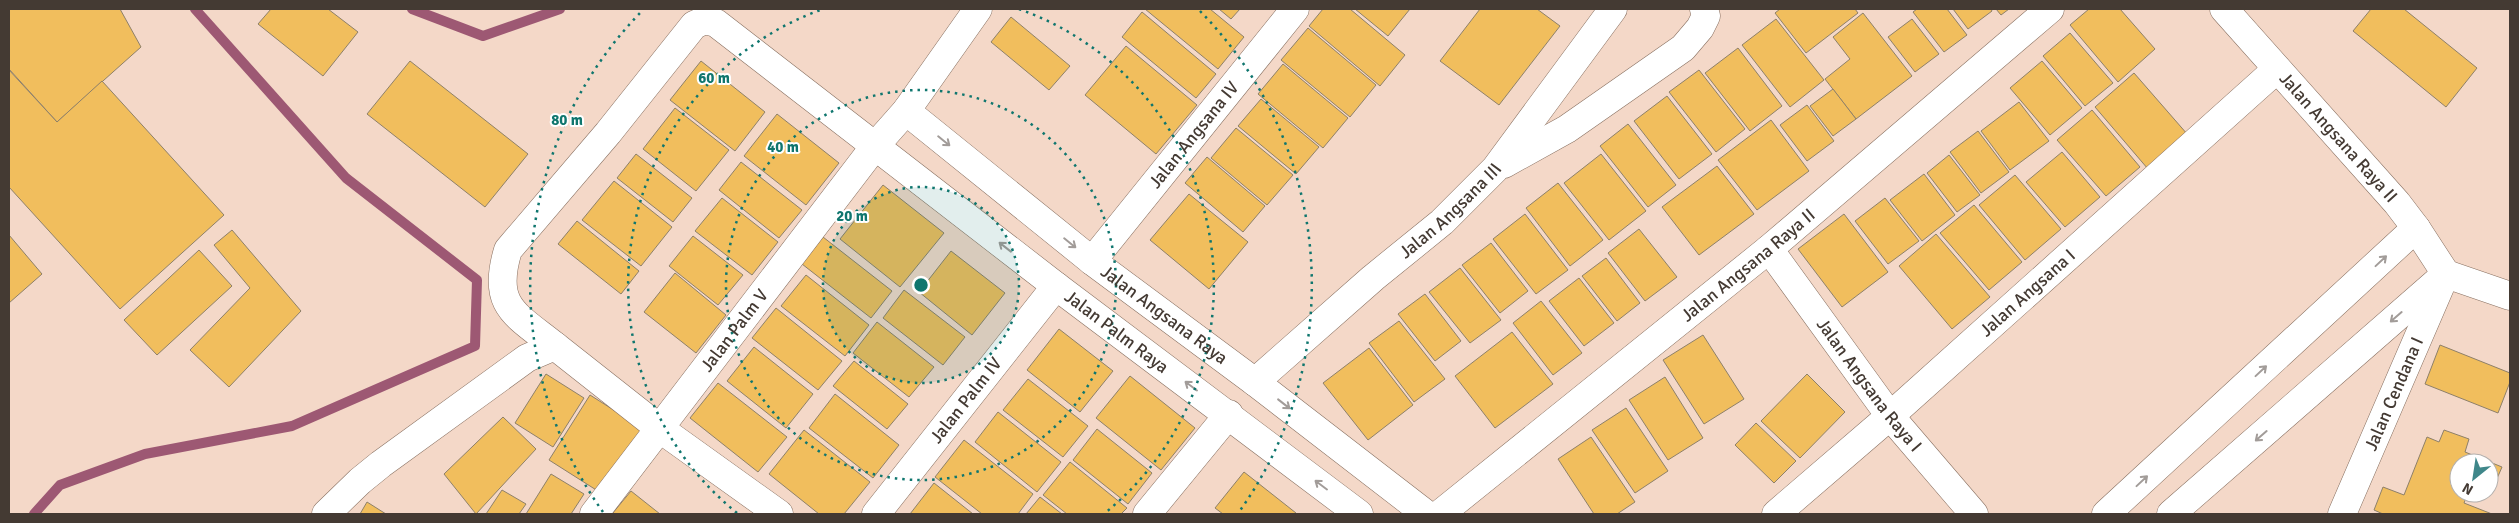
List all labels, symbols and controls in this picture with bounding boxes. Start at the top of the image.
street label: Jalan Angsana Raya II [2275,68,2402,207]
text: 60 m [698,69,730,87]
street label: Jalan Angsana IV [1144,76,1244,193]
text: 80 m [551,111,583,129]
one-way arrow [937,136,950,147]
text: 40 m [767,138,799,156]
street label: Jalan Angsana III [1395,159,1507,263]
street label: Jalan Angsana Raya II [1677,204,1819,326]
text: 20 m [836,207,868,225]
one-way arrow [1063,237,1076,248]
one-way arrow [999,241,1012,252]
street label: Jalan Angsana I [1975,244,2080,341]
one-way arrow [2374,255,2387,267]
street label: Jalan Angsana Raya [1097,260,1232,369]
centre of rings [912,276,930,294]
street label: Jalan Palm V [696,284,773,376]
street label: Jalan Palm Raya [1060,285,1173,378]
one-way arrow [2389,312,2402,323]
street label: Jalan Angsana Raya I [1812,314,1927,456]
street label: Jalan Cendana I [2360,334,2428,454]
street label: Jalan Palm IV [925,352,1007,448]
one-way arrow [2255,365,2268,377]
one-way arrow [1185,381,1198,392]
one-way arrow [1277,399,1290,410]
one-way arrow [2254,430,2267,442]
north arrow [2449,453,2499,503]
one-way arrow [2135,475,2148,487]
one-way arrow [1314,479,1327,490]
text: N [2459,479,2476,499]

